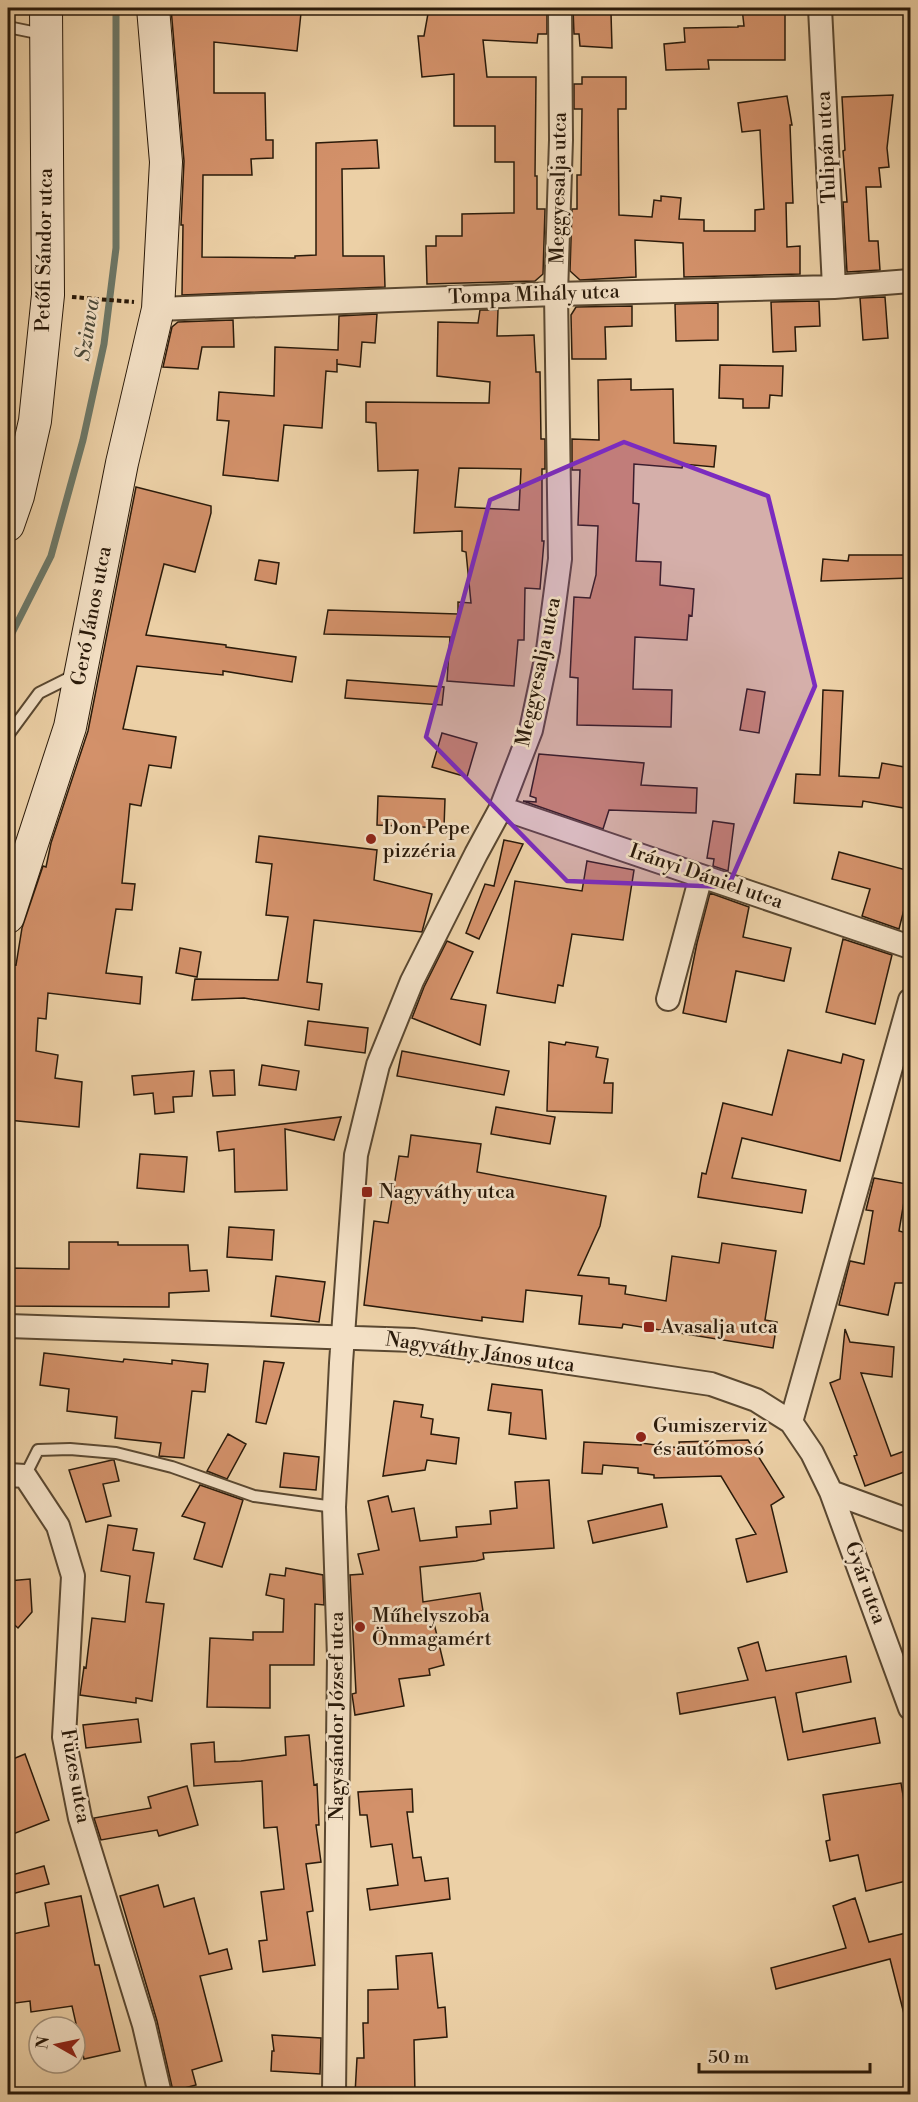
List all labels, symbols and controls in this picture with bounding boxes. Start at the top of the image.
street label: Tulipán utca [812,89,842,204]
street label: Meggyesalja utca [545,111,573,264]
street label: Petőfi Sándor utca [31,167,59,332]
street label: Tompa Mihály utca [448,279,621,310]
water label: Szinva [70,297,106,363]
street label: Geró János utca [66,543,118,688]
street label: Meggyesalja utca [511,594,567,749]
place label: Don Pepe pizzéria [383,816,470,864]
marker: Don Pepe pizzéria [364,832,378,846]
street label: Irányi Dániel utca [626,839,787,915]
place label: Nagyváthy utca [379,1180,516,1205]
marker: Nagyváthy utca [360,1185,374,1199]
place label: Avasalja utca [660,1315,779,1340]
marker: Avasalja utca [642,1320,656,1334]
street label: Nagyváthy János utca [384,1327,577,1379]
place label: Gumiszerviz és autómosó [653,1414,767,1462]
marker: Gumiszerviz és autómosó [634,1430,648,1444]
street label: Gyár utca [839,1538,892,1628]
place label: Műhelyszoba Önmagamért [372,1604,492,1652]
street label: Nagysándor József utca [325,1611,350,1821]
marker: Műhelyszoba Önmagamért [353,1620,367,1634]
street label: Füzes utca [54,1727,96,1826]
north arrow [27,2015,87,2075]
text: N [32,2035,54,2051]
scale bar [699,2036,870,2074]
text: 50 m [708,2046,750,2069]

